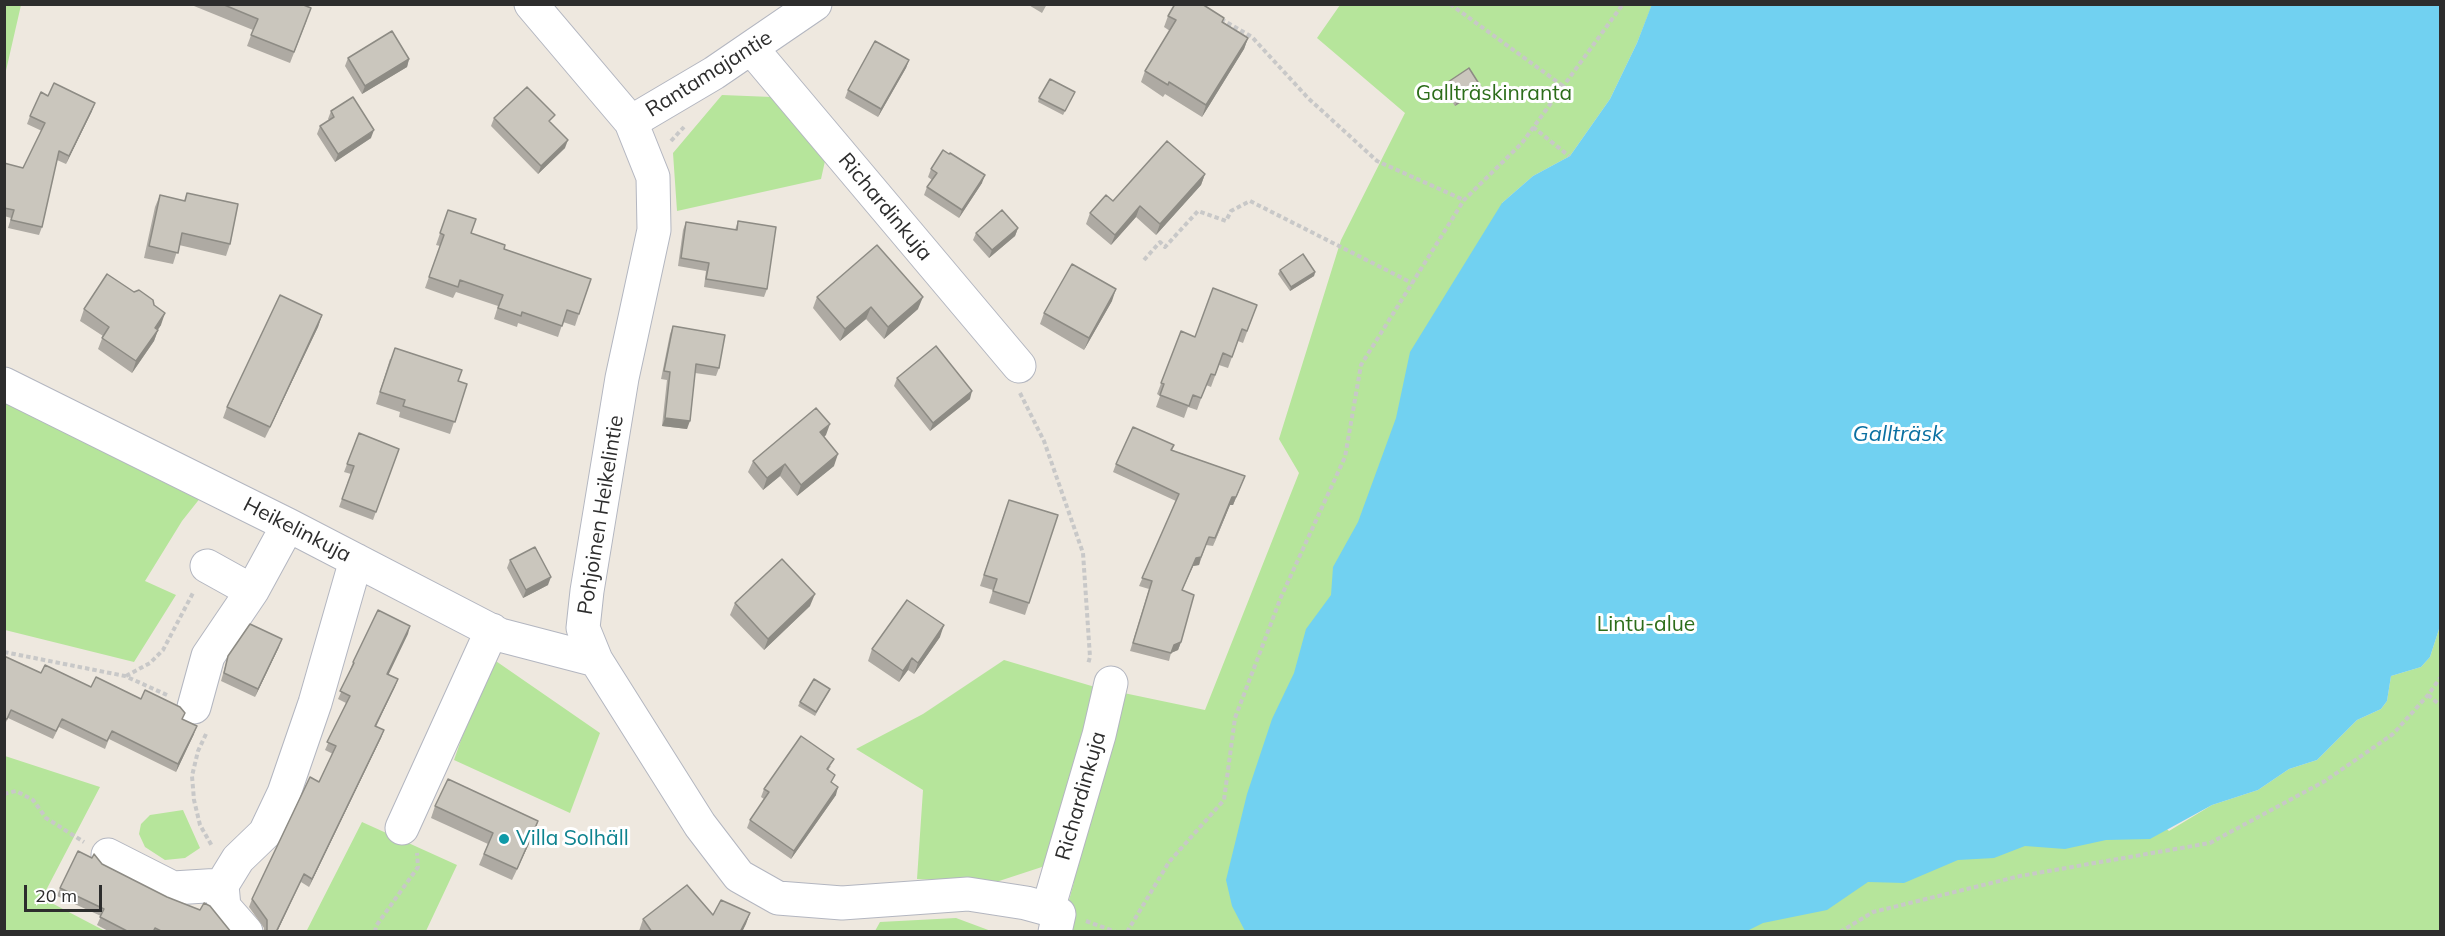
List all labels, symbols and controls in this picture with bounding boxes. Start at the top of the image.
street label: Rantamajantie [641,25,777,123]
park label: Gallträskinranta [1416,81,1572,107]
street label: Richardinkuja [833,148,937,266]
street label: Pohjoinen Heikelintie [573,413,629,617]
water label: Gallträsk [1853,421,1943,447]
street label: Heikelinkuja [239,492,355,568]
park label: Lintu-alue [1597,612,1695,638]
street label: Richardinkuja [1051,729,1111,863]
place label: Villa Solhäll [516,826,629,852]
marker: Villa Solhäll [497,832,511,846]
scale bar [27,873,105,911]
text: 20 m [35,884,77,907]

